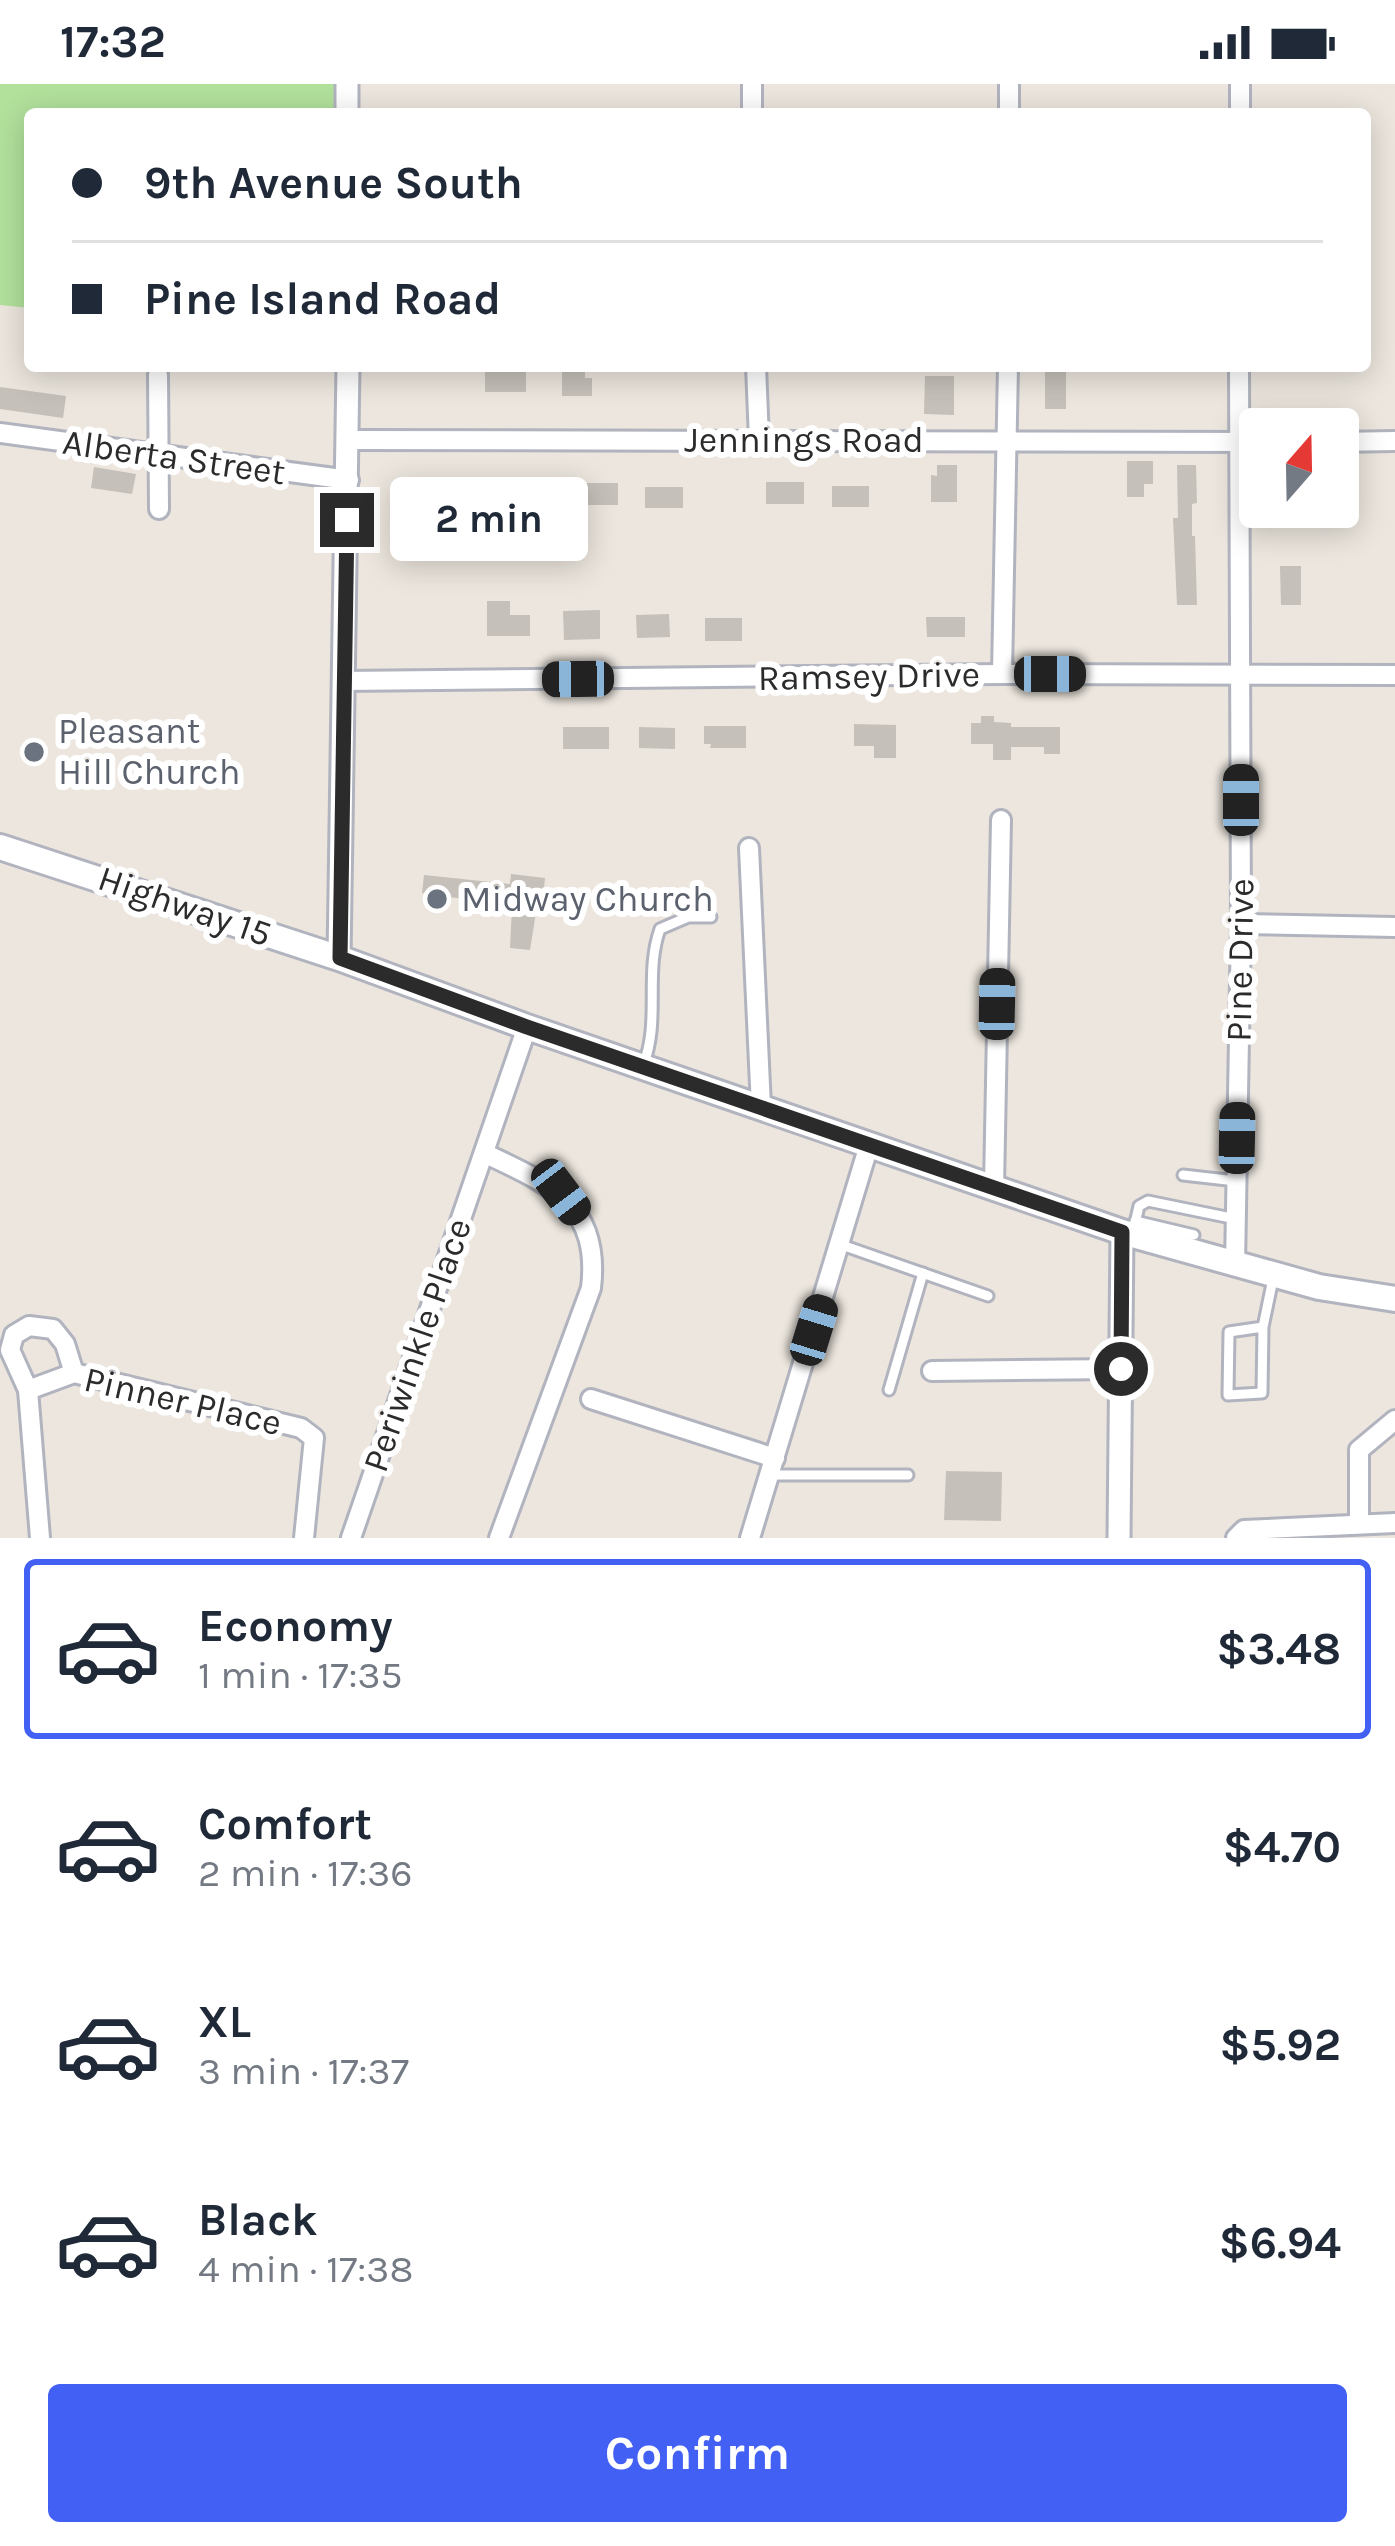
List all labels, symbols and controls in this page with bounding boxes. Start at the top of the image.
text: 17:32 [60,16,166,68]
text: 9th Avenue South [144,157,523,209]
text: Pine Island Road [144,273,501,325]
north arrow [1239,408,1359,528]
map controls [1239,408,1359,528]
street label: Jennings Road [684,419,924,461]
street label: Alberta Street [60,421,288,493]
callout: 2 min [389,478,587,562]
route end [320,493,374,547]
text: 2 min [435,496,543,542]
street label: Ramsey Drive [757,653,981,699]
car [1014,656,1086,692]
car [542,660,614,698]
place label: Pleasant Hill Church [58,710,240,793]
marker: Pleasant Hill Church [21,739,47,765]
car [1223,764,1259,836]
street label: Highway 15 [93,857,277,955]
place label: Midway Church [461,878,714,920]
street label: Pine Drive [1218,878,1262,1042]
marker: Midway Church [424,886,450,912]
car [978,968,1016,1040]
car [1218,1102,1256,1174]
car [525,1152,597,1232]
street label: Periwinkle Place [354,1213,480,1477]
car [786,1290,842,1370]
route start [1094,1342,1148,1396]
street label: Pinner Place [80,1358,286,1444]
icon: car [54,1595,162,1703]
text: Economy [198,1600,393,1652]
text: $3.48 [1216,1623,1341,1675]
text: 1 min · 17:35 [198,1652,403,1698]
icon: car [54,1793,162,1901]
text: Comfort [198,1798,372,1850]
text: $4.70 [1223,1821,1341,1873]
text: 2 min · 17:36 [198,1850,413,1896]
icon: car [54,1991,162,2099]
text: XL [198,1996,251,2048]
text: $5.92 [1219,2019,1341,2071]
text: 3 min · 17:37 [198,2048,409,2094]
icon: car [54,2189,162,2297]
text: Black [198,2194,318,2246]
text: $6.94 [1219,2217,1341,2269]
text: 4 min · 17:38 [198,2246,413,2292]
button: Confirm [48,2384,1347,2522]

